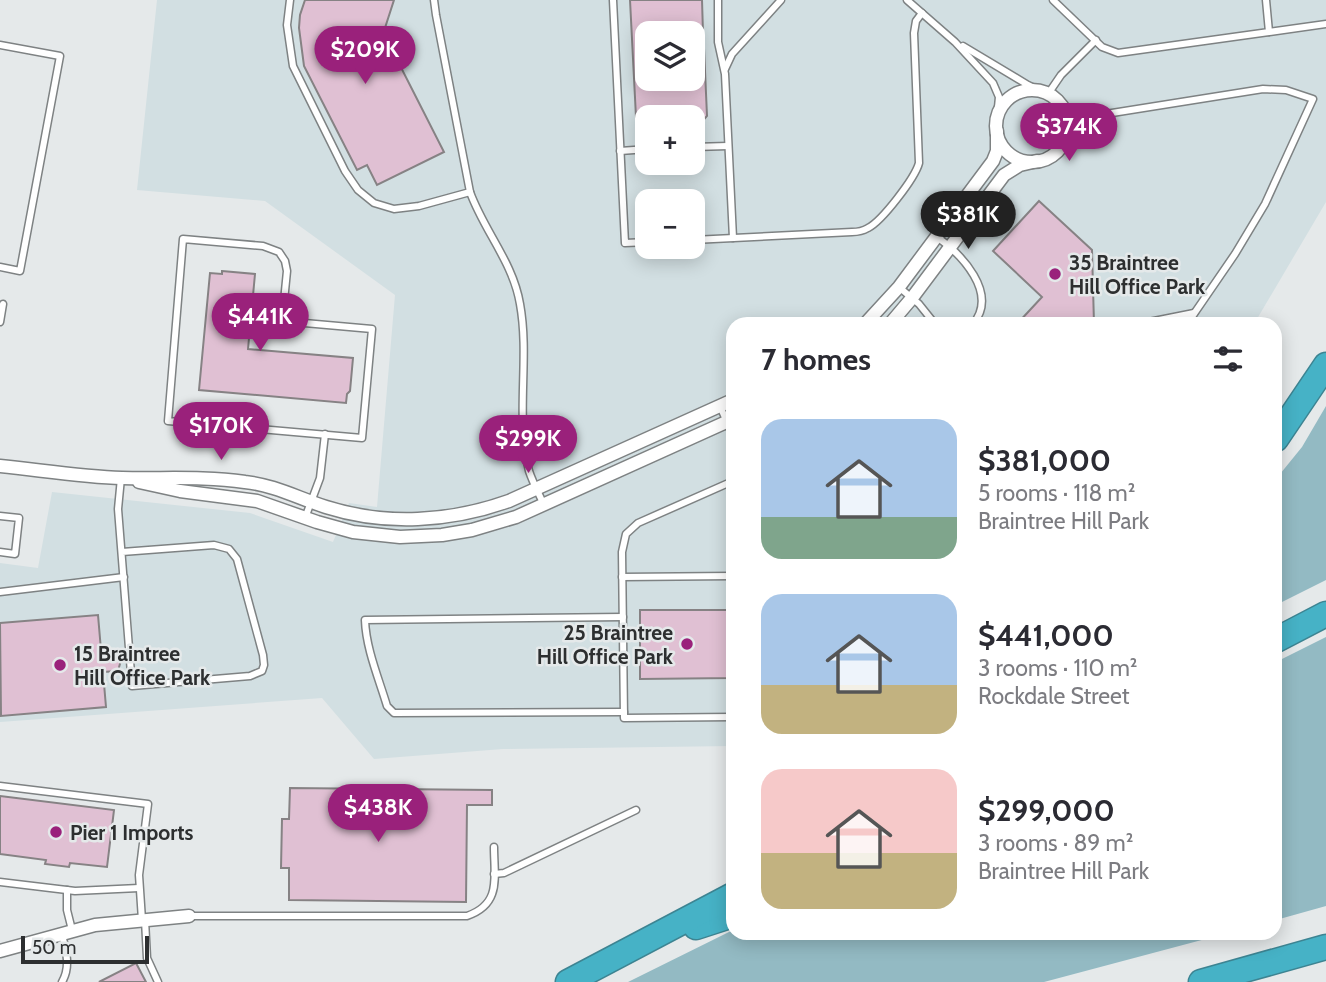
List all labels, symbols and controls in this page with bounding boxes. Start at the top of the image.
map controls [635,21,705,259]
button: layers [635,21,705,91]
pin: $209K [316,27,414,86]
text: $209K [330,35,400,63]
pin: $374K [1020,104,1118,163]
button: + [635,105,705,175]
text: $374K [1036,112,1102,140]
button: − [635,189,705,259]
pin: $381K [919,191,1017,251]
text: $381K [937,200,999,228]
place label: 35 Braintree Hill Office Park [1069,250,1206,299]
marker: 35 Braintree Hill Office Park [1047,266,1063,282]
pin: $441K [211,294,309,353]
text: $441K [228,302,292,330]
icon: filters [1209,340,1247,378]
text: 7 homes [761,341,871,378]
pin: $170K [172,402,270,462]
text: $170K [189,411,253,439]
pin: $299K [479,416,577,475]
text: $299K [495,424,561,452]
text: $381,000 [978,442,1111,479]
icon: home [817,447,901,531]
text: 5 rooms · 118 m² [978,479,1135,507]
text: Braintree Hill Park [978,507,1149,535]
text: $441,000 [978,617,1114,654]
place label: 25 Braintree Hill Office Park [537,620,674,669]
icon: home [817,622,901,706]
marker: 25 Braintree Hill Office Park [679,636,695,652]
place label: 15 Braintree Hill Office Park [74,641,211,690]
text: 3 rooms · 110 m² [978,654,1137,682]
marker: 15 Braintree Hill Office Park [52,657,68,673]
text: Rockdale Street [978,682,1130,710]
pin: $438K [329,784,427,844]
text: $299,000 [978,792,1115,829]
text: $438K [344,793,412,821]
icon: home [817,797,901,881]
place label: Pier 1 Imports [70,820,193,845]
marker: Pier 1 Imports [48,824,64,840]
text: 3 rooms · 89 m² [978,829,1133,857]
text: Braintree Hill Park [978,857,1149,885]
scale bar [21,933,149,965]
text: 50 m [32,936,76,959]

